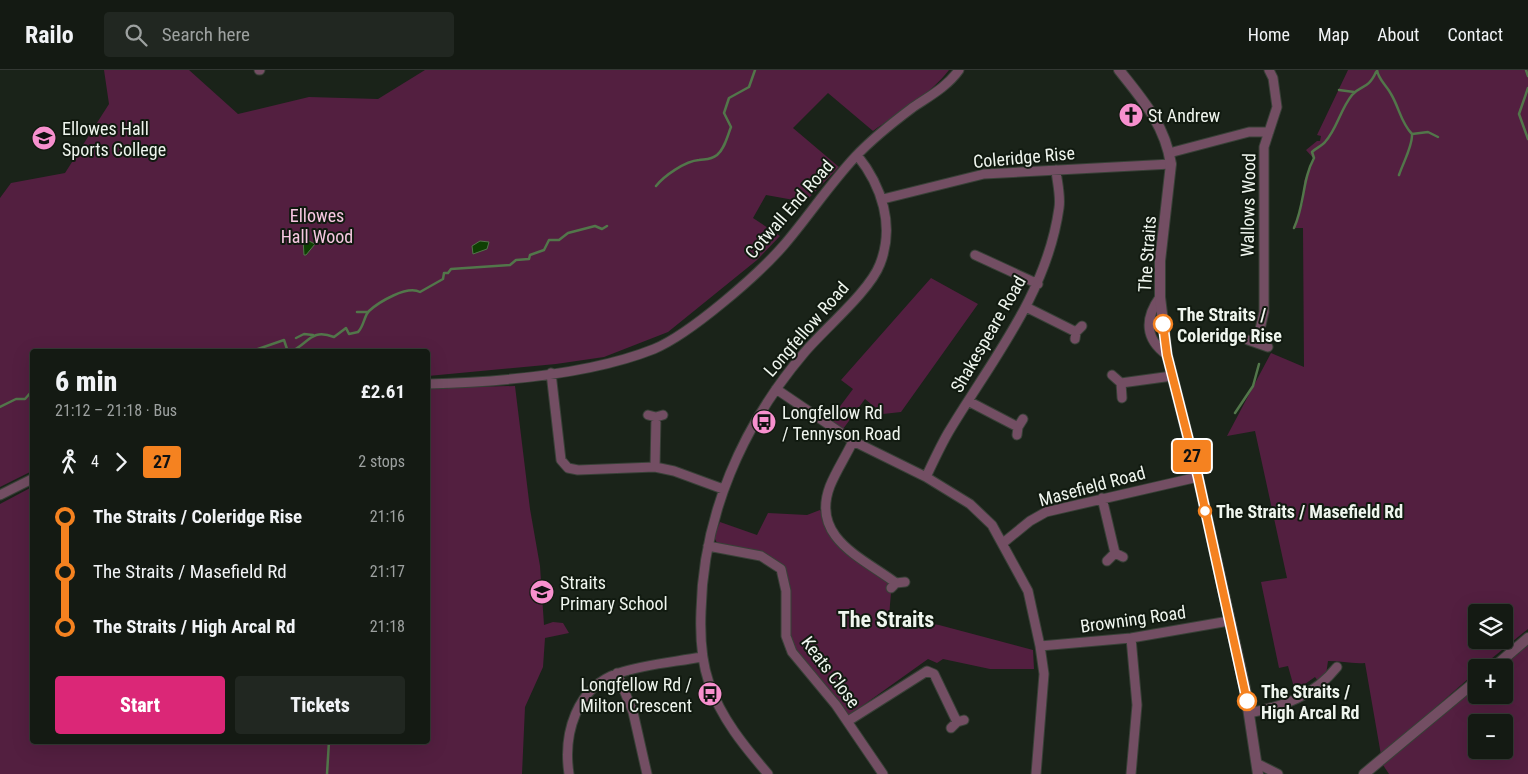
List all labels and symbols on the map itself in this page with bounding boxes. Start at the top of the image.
church icon: St Andrew [1118,102,1144,128]
place label: St Andrew [1148,105,1221,126]
place label: Ellowes Hall Sports College [62,118,166,160]
school or university icon: Ellowes Hall Sports College [31,125,57,151]
street label: Coleridge Rise [972,142,1076,172]
street label: Wallows Wood [1237,153,1259,257]
street label: Cotwall End Road [740,155,838,263]
park label: Ellowes Hall Wood [281,205,353,247]
street label: The Straits [1134,215,1160,293]
street label: Shakespeare Road [946,272,1030,396]
street label: Longfellow Road [759,277,853,381]
place label: The Straits / Coleridge Rise [1177,304,1282,346]
marker: The Straits / Coleridge Rise [1153,314,1173,334]
place label: Longfellow Rd / Tennyson Road [782,402,901,444]
bus stop icon: Longfellow Rd / Tennyson Road [751,409,777,435]
line badge: 27 [1170,440,1214,472]
street label: Masefield Road [1036,462,1148,510]
place label: The Straits / Masefield Rd [1216,501,1403,522]
marker: The Straits / Masefield Rd [1198,504,1212,518]
place label: Straits Primary School [560,572,668,614]
school or university icon: Straits Primary School [529,579,555,605]
street label: Browning Road [1079,601,1187,637]
district label: The Straits [838,607,934,632]
street label: Keats Close [797,632,865,712]
place label: Longfellow Rd / Milton Crescent [580,674,692,716]
bus stop icon: Longfellow Rd / Milton Crescent [697,681,723,707]
place label: The Straits / High Arcal Rd [1261,681,1360,723]
marker: The Straits / High Arcal Rd [1237,691,1257,711]

